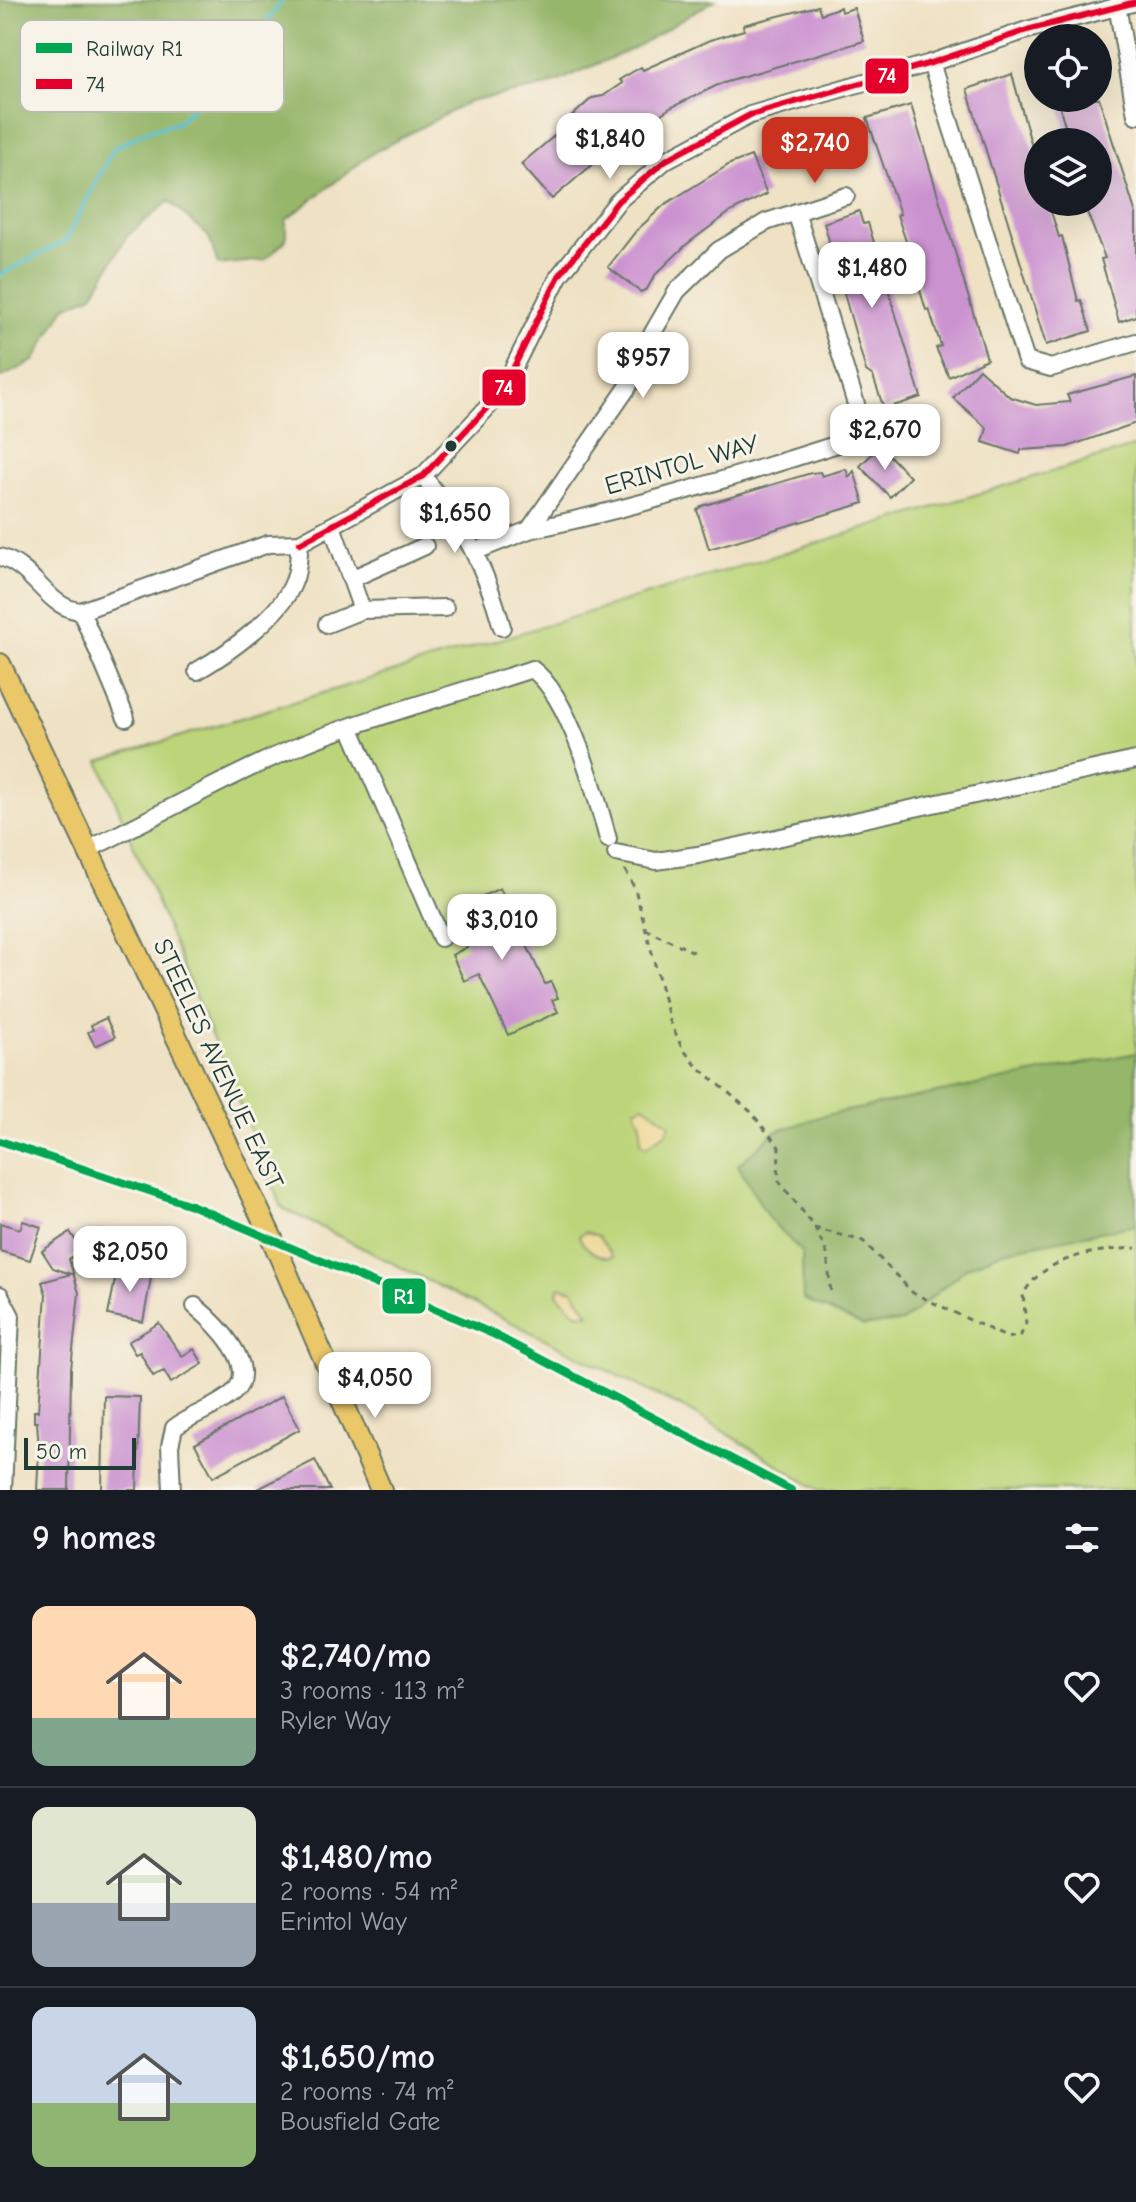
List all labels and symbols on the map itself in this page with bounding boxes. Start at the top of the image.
legend [20,20,284,112]
text: Railway R1 [86,36,183,62]
line badge: 74 [864,57,910,95]
text: 74 [878,63,896,89]
text: 74 [86,72,105,98]
pin: $1,840 [545,113,675,181]
pin: $2,740 [750,117,880,185]
pin: $1,480 [807,242,937,310]
pin: $957 [596,332,690,400]
line badge: 74 [481,368,527,407]
text: 74 [495,375,513,401]
pin: $2,670 [820,404,950,472]
street label: ERINTOL WAY [601,428,763,501]
unlabelled marker [443,438,459,454]
pin: $1,650 [390,487,520,555]
pin: $3,010 [437,894,567,962]
street label: STEELES AVENUE EAST [147,934,289,1194]
pin: $2,050 [65,1226,195,1294]
line badge: R1 [381,1277,427,1315]
text: R1 [393,1284,415,1310]
pin: $4,050 [310,1352,440,1420]
scale bar [24,1434,136,1470]

